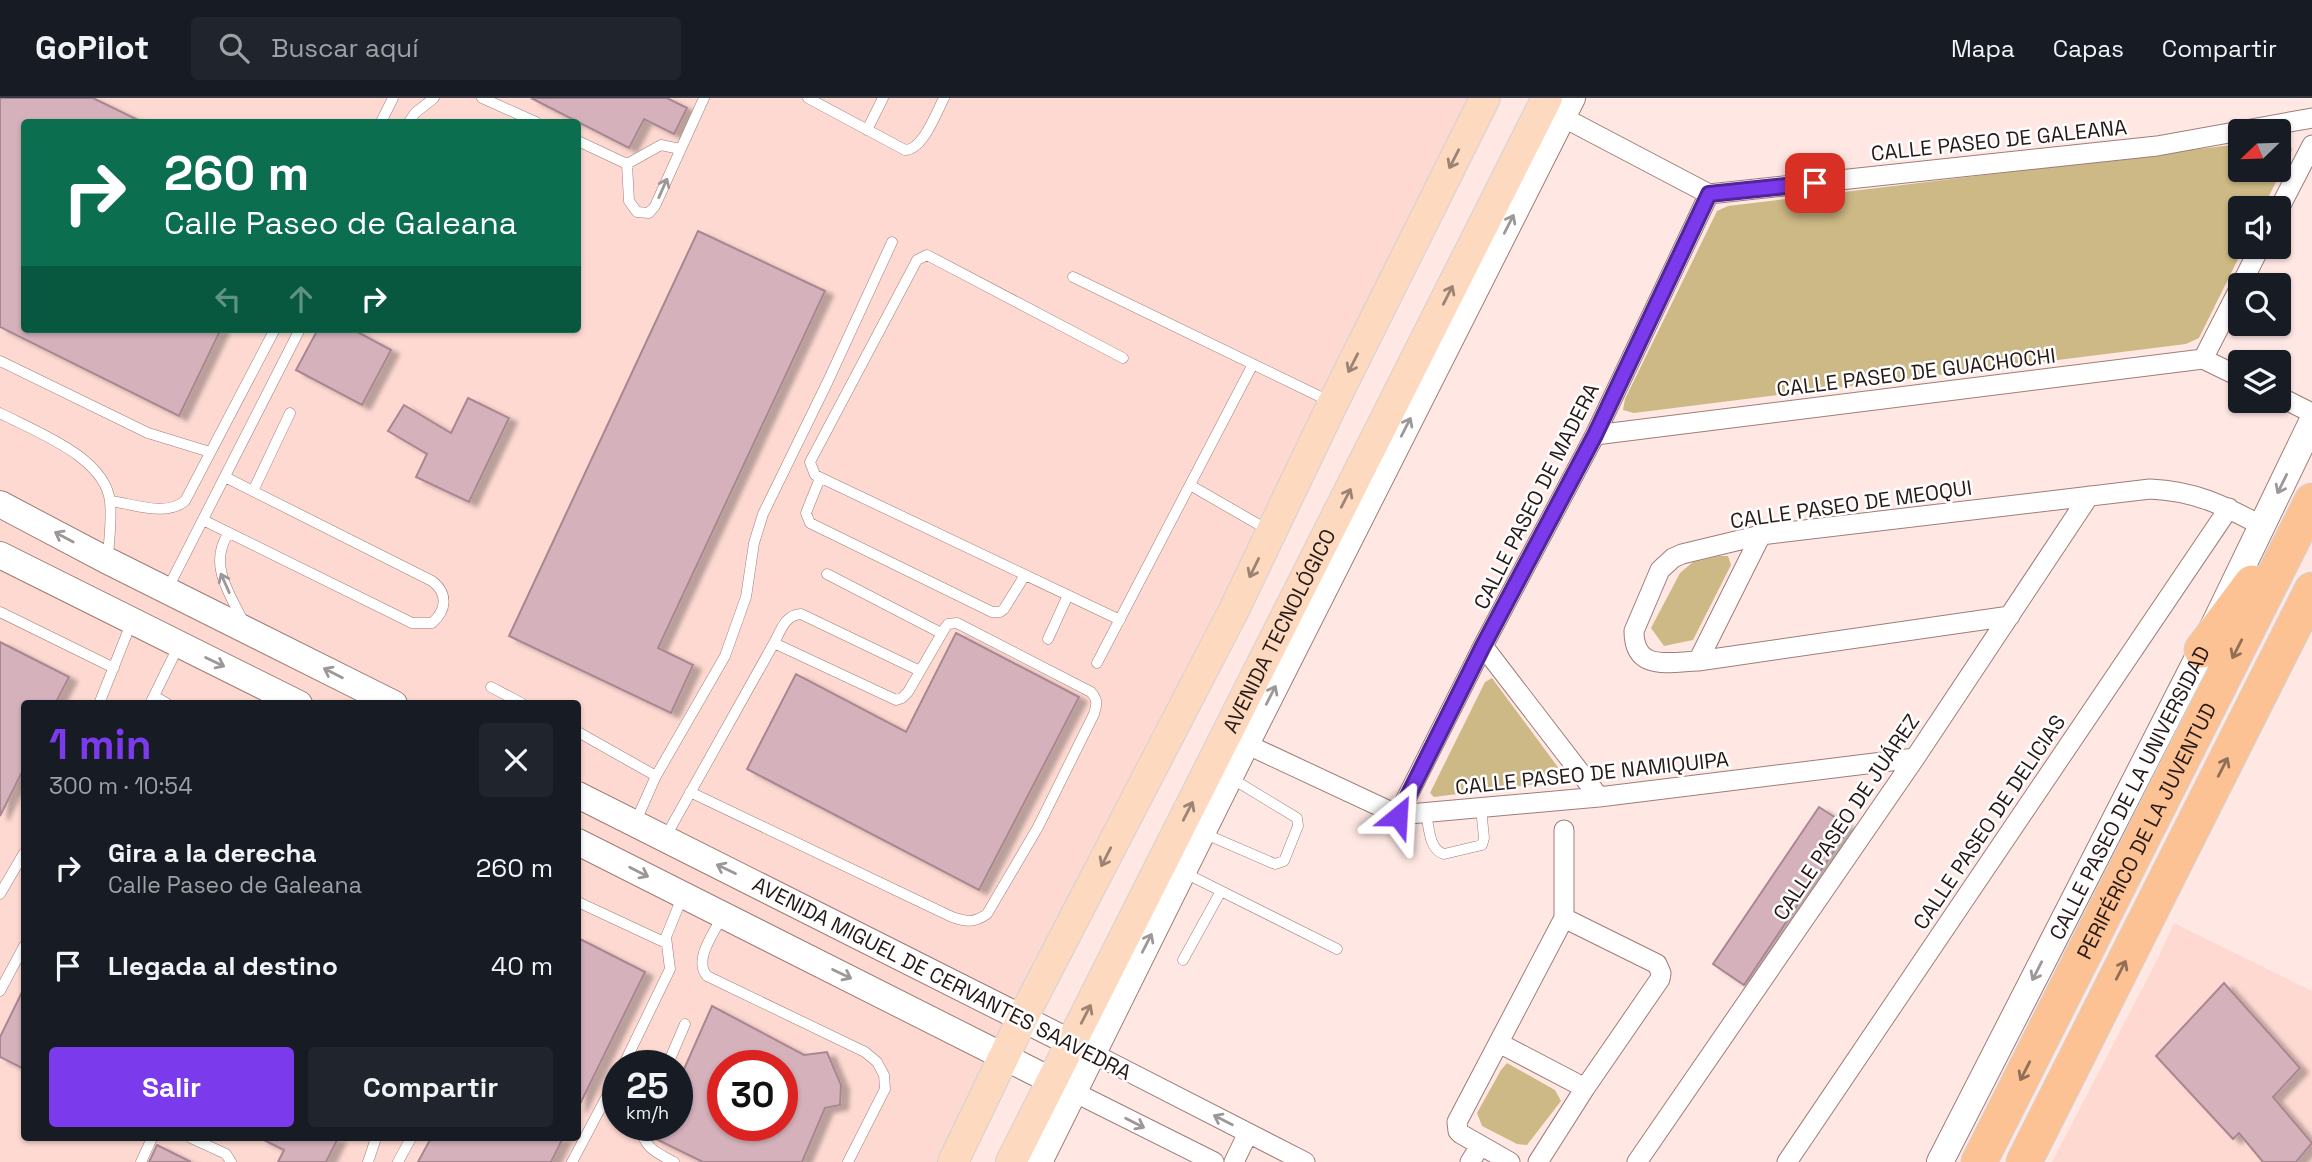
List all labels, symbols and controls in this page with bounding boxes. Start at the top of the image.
search box [191,17,681,80]
text: GoPilot [35,27,149,69]
icon: search [215,29,253,67]
text: Buscar aquí [271,31,419,65]
text: Mapa [1951,33,2015,64]
text: Capas [2053,33,2124,64]
text: Compartir [2162,33,2277,64]
street label: CALLE PASEO DE GALEANA [1870,113,2128,167]
north arrow [2228,119,2291,182]
map controls [2228,119,2291,413]
text: 260 m [164,142,309,204]
icon: right [49,147,140,238]
one-way arrow [1447,148,1461,169]
pin [1785,153,1845,213]
icon: arrive [1796,164,1834,202]
one-way arrow [657,178,670,200]
button: sound [2228,196,2291,259]
text: Calle Paseo de Galeana [164,203,517,243]
one-way arrow [1503,214,1517,235]
button: search [2228,273,2291,336]
icon: left [209,280,247,318]
icon: ahead [282,280,320,318]
icon: right [355,280,393,318]
one-way arrow [1441,285,1455,306]
street label: CALLE PASEO DE GUACHOCHI [1775,341,2057,403]
button: layers [2228,350,2291,413]
one-way arrow [1345,352,1359,372]
street label: CALLE PASEO DE MADERA [1467,378,1605,614]
one-way arrow [1400,417,1414,438]
one-way arrow [2275,473,2288,494]
street label: CALLE PASEO DE MEOQUI [1728,474,1974,534]
one-way arrow [1339,488,1353,509]
street label: AVENIDA TECNOLÓGICO [1216,524,1341,737]
one-way arrow [54,530,75,544]
one-way arrow [1247,557,1261,578]
one-way arrow [218,573,231,594]
one-way arrow [2230,638,2244,659]
street label: CALLE PASEO DE LA UNIVERSIDAD [2043,641,2215,944]
one-way arrow [204,655,225,669]
one-way arrow [323,665,344,679]
one-way arrow [1264,685,1278,706]
street label: PERIFÉRICO DE LA JUVENTUD [2070,698,2222,964]
street label: CALLE PASEO DE JUÁREZ [1767,709,1925,925]
street label: CALLE PASEO DE DELICIAS [1907,709,2071,935]
text: 1 min [49,718,152,771]
button: close [479,723,553,797]
street label: CALLE PASEO DE NAMIQUIPA [1454,745,1730,801]
one-way arrow [2216,757,2230,777]
text: 300 m · 10:54 [49,771,193,801]
position arrow [1361,779,1435,853]
one-way arrow [1182,801,1196,822]
text: Gira a la derecha [108,836,317,870]
one-way arrow [1099,847,1113,867]
icon: right [49,849,87,887]
text: 260 m [476,851,553,885]
one-way arrow [716,862,737,876]
one-way arrow [628,866,648,880]
text: Calle Paseo de Galeana [108,870,362,900]
street label: AVENIDA MIGUEL DE CERVANTES SAAVEDRA [748,870,1136,1086]
one-way arrow [1141,933,1155,954]
icon: arrive [49,947,87,985]
text: Llegada al destino [108,949,338,983]
text: 40 m [491,949,553,983]
one-way arrow [2114,960,2128,981]
one-way arrow [2029,961,2043,981]
one-way arrow [831,968,852,982]
one-way arrow [1080,1004,1094,1025]
button: Salir [49,1047,294,1127]
button: Compartir [308,1047,553,1127]
speed limit sign: 30 [707,1050,798,1141]
one-way arrow [2017,1060,2031,1081]
text: 25 [627,1064,668,1108]
text: km/h [626,1101,669,1124]
one-way arrow [1213,1112,1234,1126]
one-way arrow [1124,1116,1145,1130]

